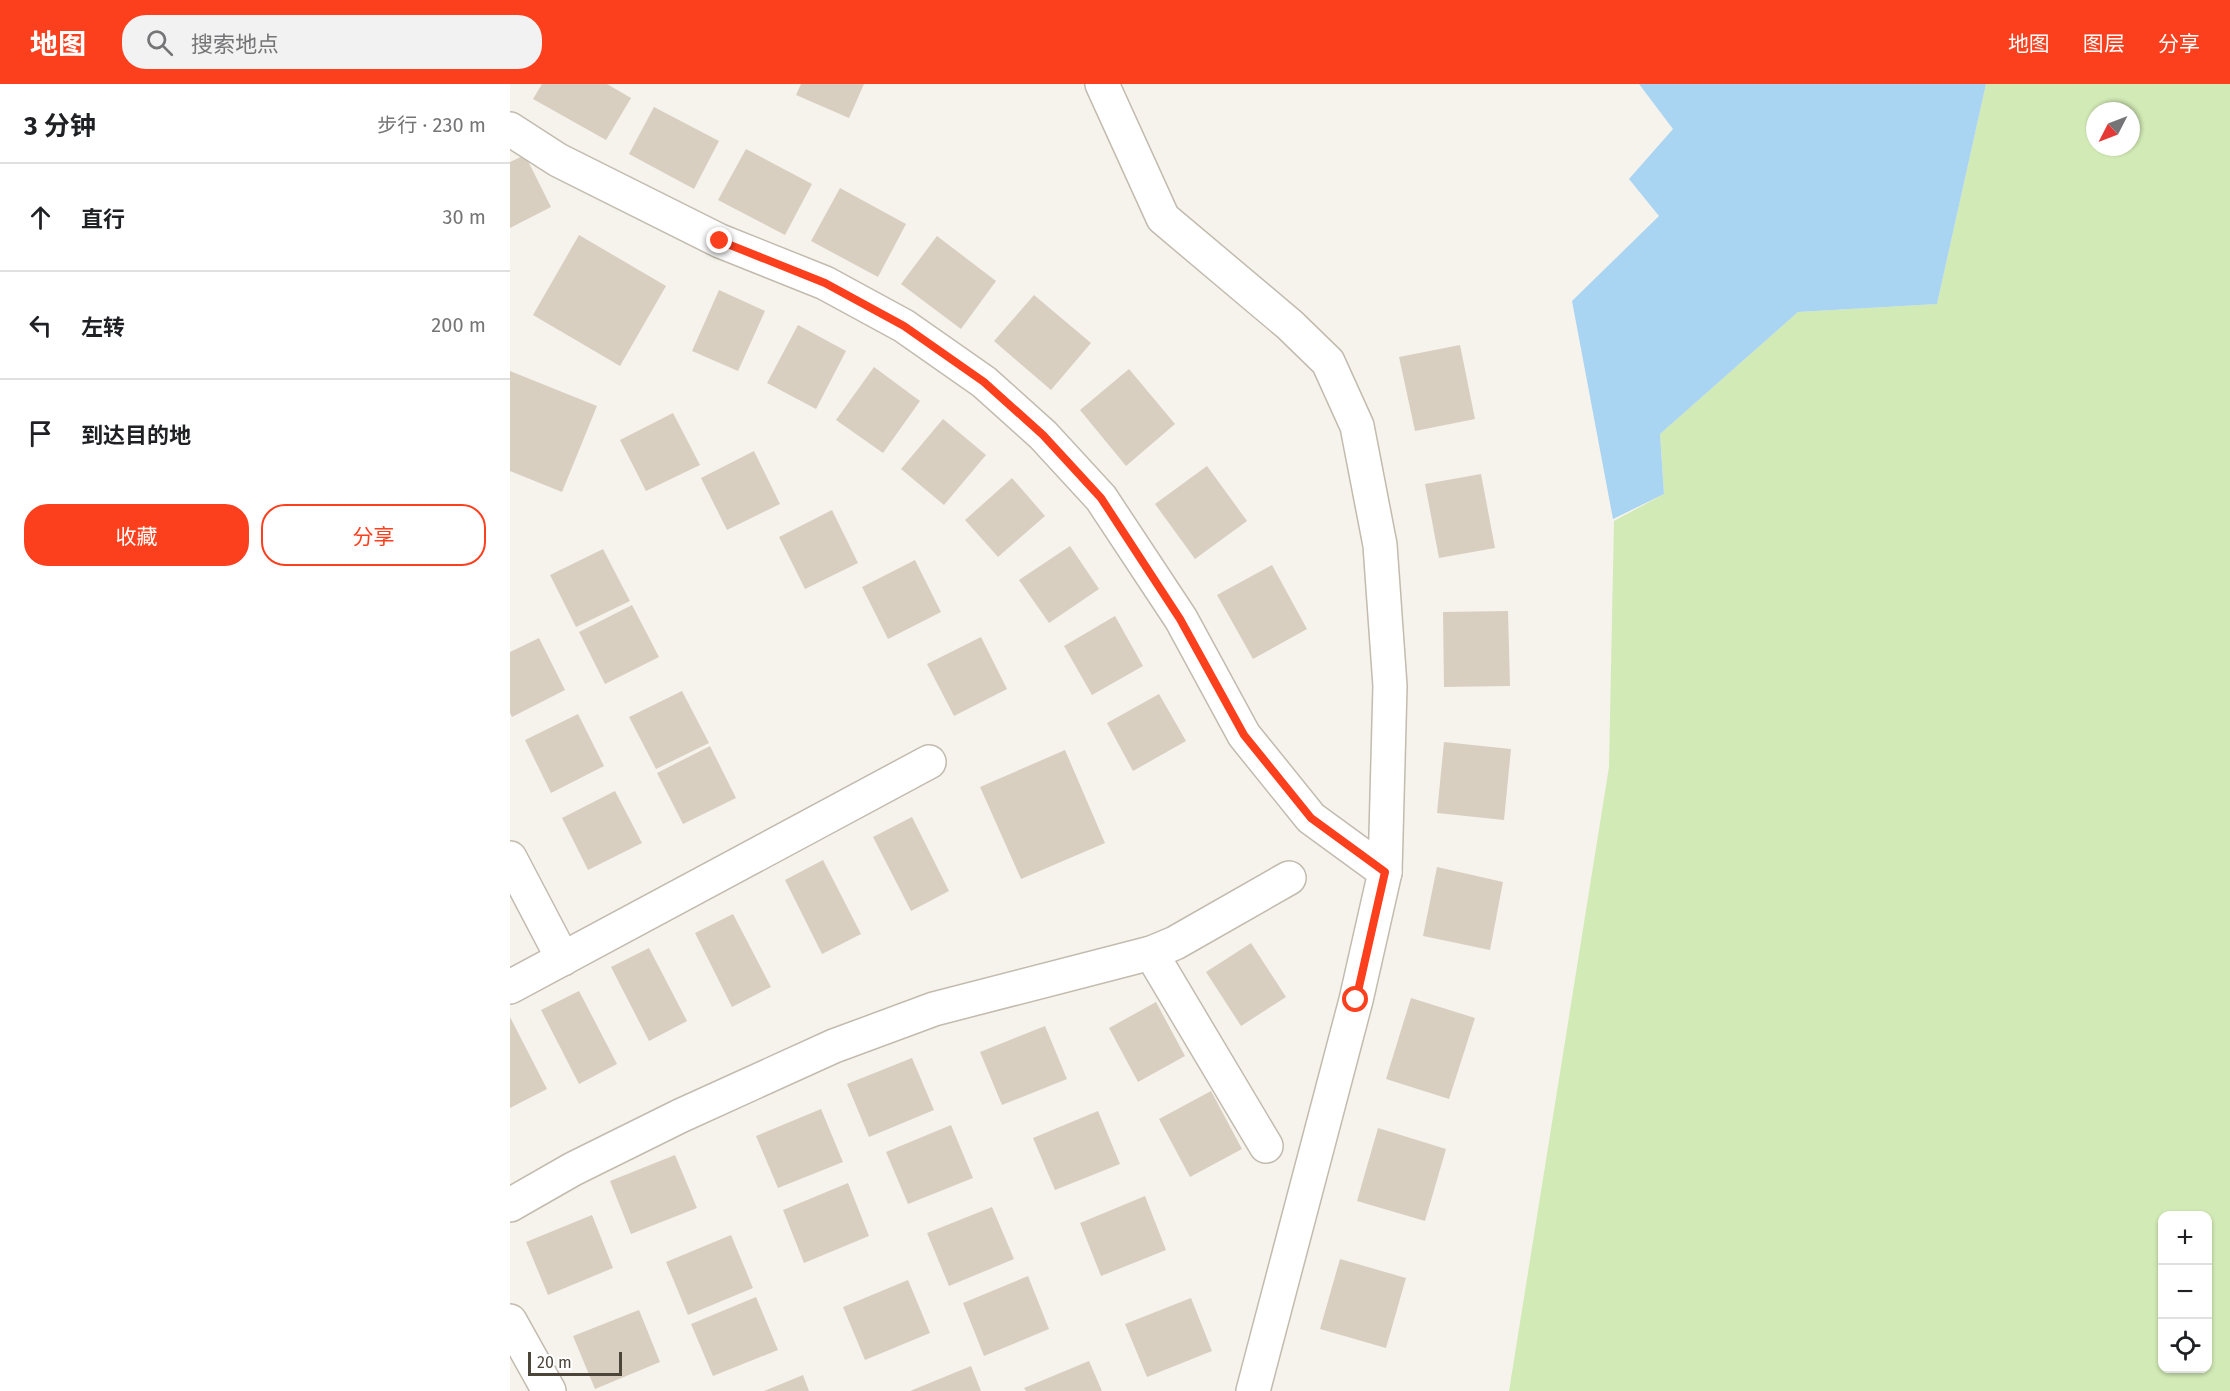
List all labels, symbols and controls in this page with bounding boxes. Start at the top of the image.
search box [122,15,542,69]
icon: search [143,26,176,59]
text: 地图 [30,28,86,61]
text: 搜索地点 [191,31,279,58]
text: 地图 [2008,31,2050,57]
text: 图层 [2083,31,2125,57]
text: 分享 [2158,31,2200,57]
north arrow [2086,102,2140,156]
text: 3 分钟 [24,111,96,142]
text: 步行 · 230 m [377,113,486,137]
icon: ahead [24,201,57,234]
text: 30 m [442,205,486,229]
text: 直行 [81,206,125,233]
route end [706,227,732,253]
icon: left [24,309,57,342]
text: 200 m [431,313,486,337]
text: 左转 [81,314,125,341]
icon: arrive [24,417,57,450]
text: 到达目的地 [81,422,191,449]
button: 收藏 [24,504,249,566]
button: 分享 [261,504,486,566]
route start [1342,986,1368,1012]
map controls [2158,1211,2212,1373]
button: + [2158,1211,2212,1265]
button: − [2158,1265,2212,1319]
button: locate [2158,1319,2212,1373]
scale bar [528,1349,622,1376]
text: 20 m [537,1353,572,1372]

